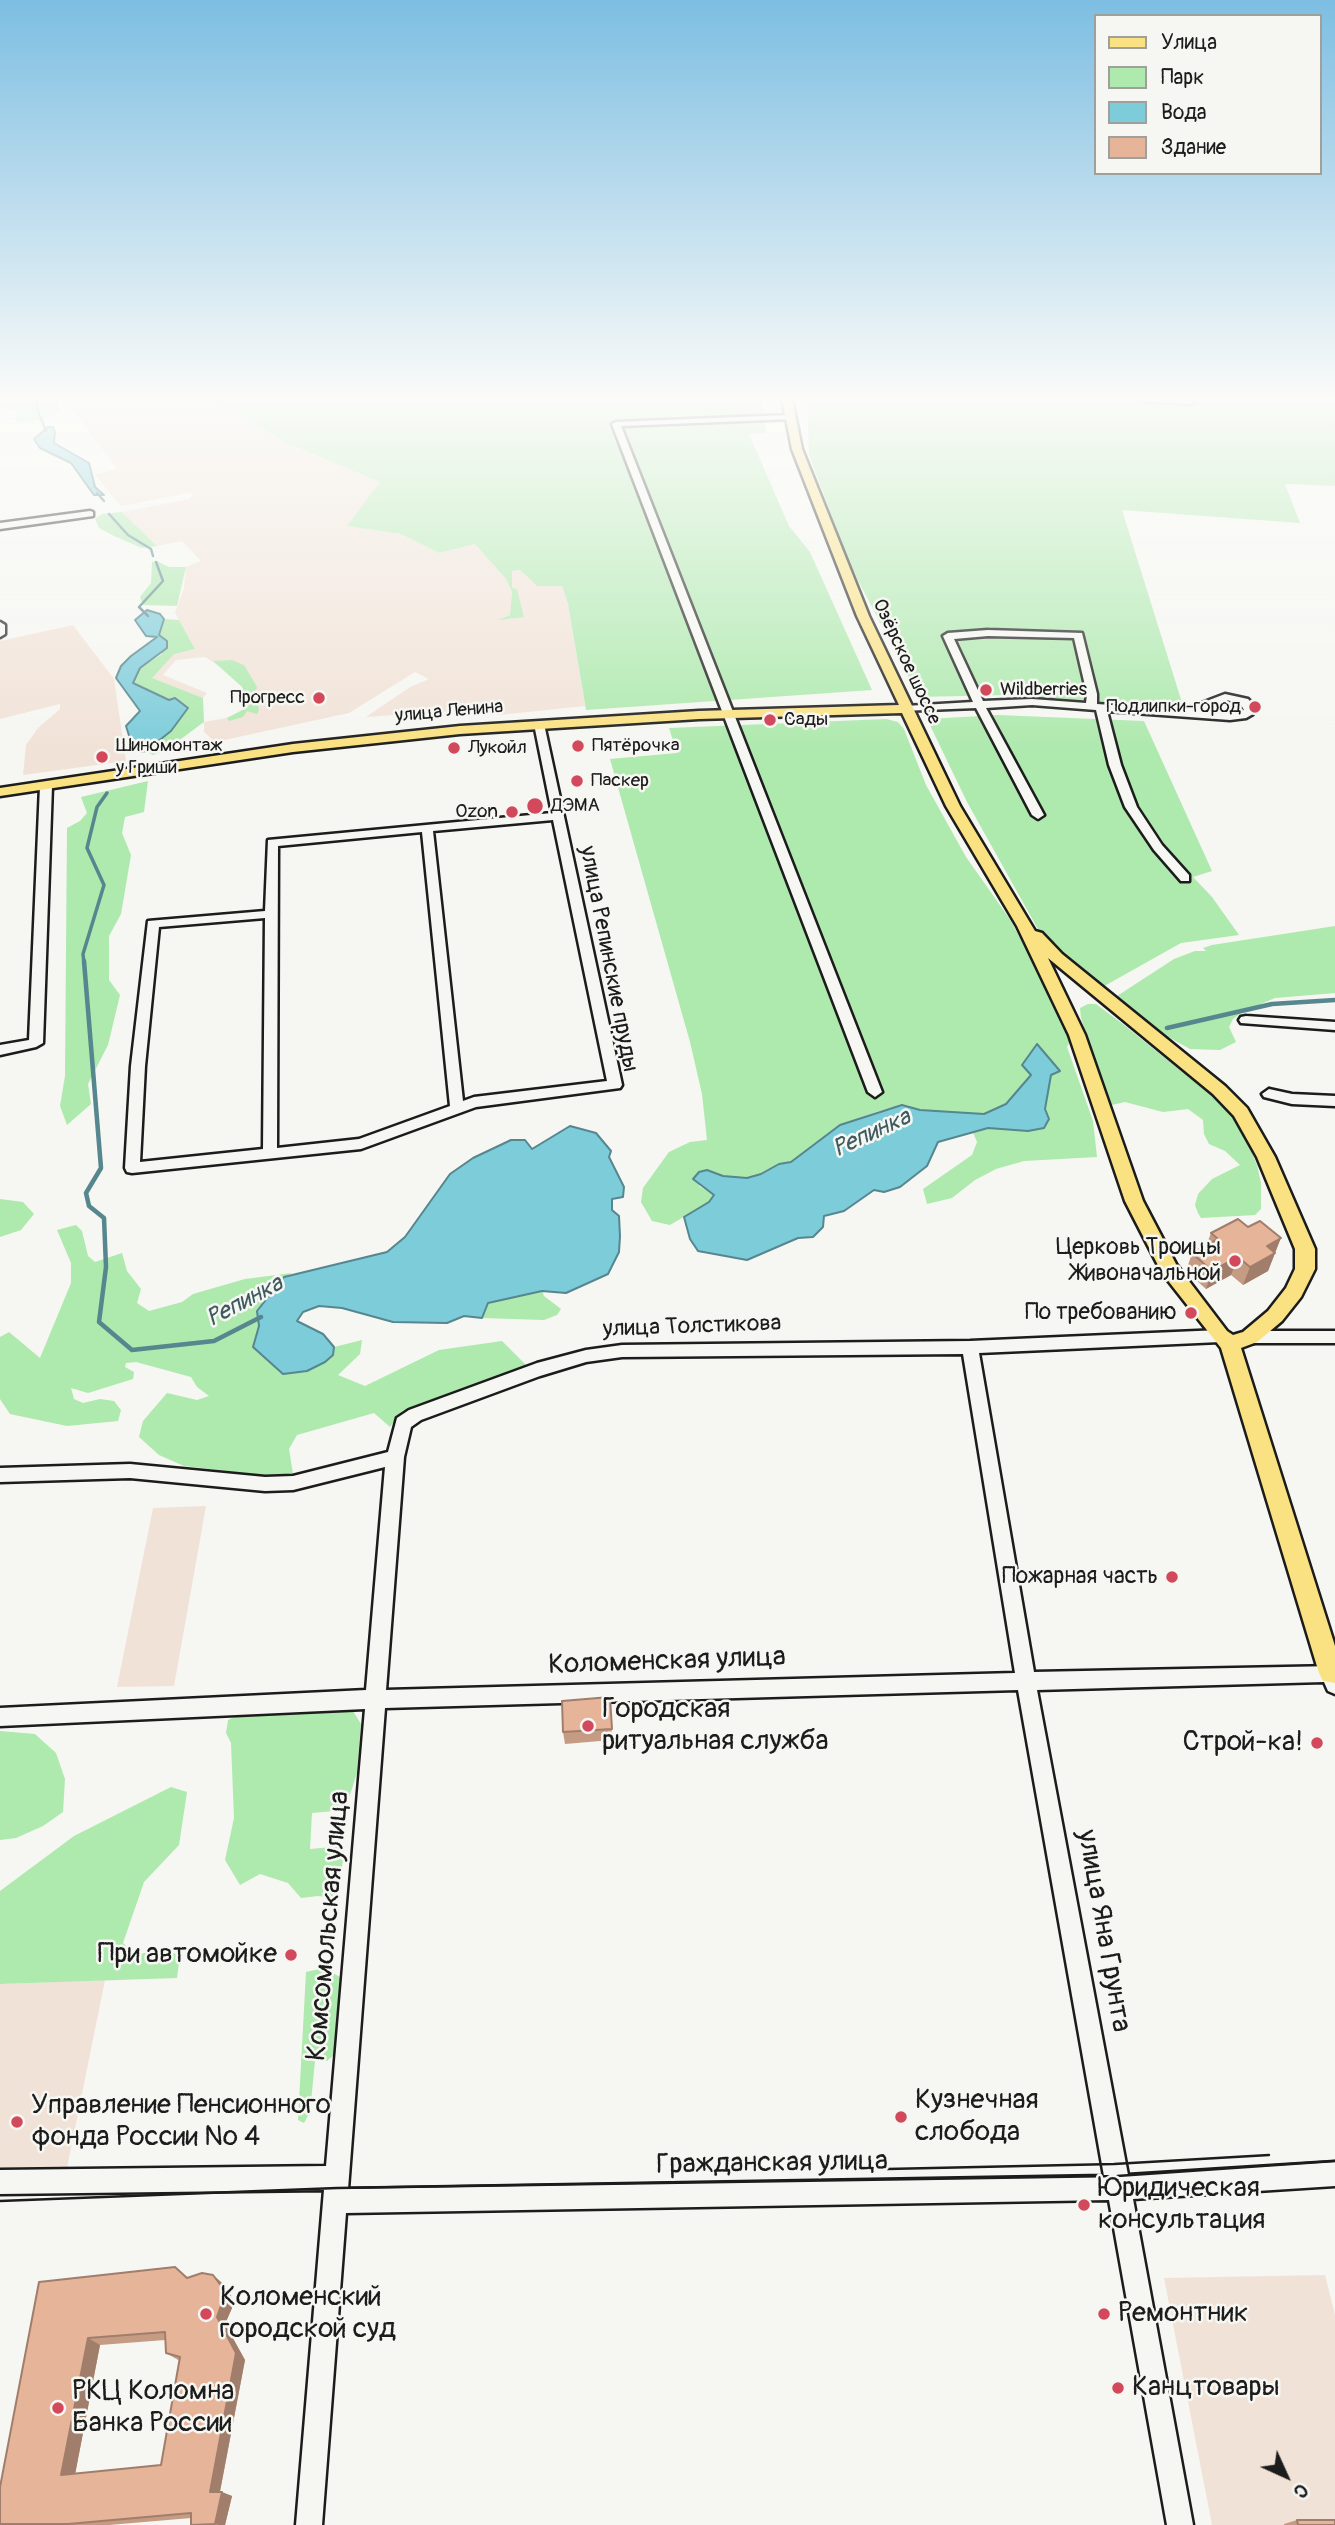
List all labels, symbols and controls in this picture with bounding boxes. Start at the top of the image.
legend [1094,14,1321,175]
text: Улица [1161,29,1217,56]
text: Парк [1161,64,1204,91]
text: Вода [1161,99,1207,126]
text: Здание [1161,134,1226,161]
street label: Озёрское шоссе [867,596,945,728]
place label: Wildberries [1000,679,1087,701]
marker: Wildberries [978,682,994,698]
place label: Прогресс [230,687,305,709]
marker: Прогресс [311,690,327,706]
street label: улица Ленина [394,696,504,728]
place label: Подлипки-город [1106,696,1241,718]
marker: Подлипки-город [1247,699,1263,715]
place label: Сады [784,709,828,731]
marker: Сады [762,712,778,728]
place label: Шиномонтаж у Гриши [116,735,222,779]
place label: Пятёрочка [592,735,680,757]
place label: Лукойл [468,737,527,759]
marker: Пятёрочка [570,738,586,754]
marker: Лукойл [446,740,462,756]
marker: Шиномонтаж у Гриши [94,749,110,765]
place label: Паскер [591,770,649,792]
marker: Паскер [569,773,585,789]
place label: ДЭМА [551,795,600,817]
marker: ДЭМА [525,796,545,816]
place label: Ozon [455,801,498,823]
marker: Ozon [504,804,520,820]
street label: улица Репинские пруды [573,844,643,1074]
water label: Репинка [829,1104,915,1164]
place label: Церковь Троицы Живоначальной [1056,1234,1221,1288]
marker: Церковь Троицы Живоначальной [1227,1253,1243,1269]
water label: Репинка [202,1270,288,1334]
place label: По требованию [1025,1299,1177,1327]
marker: По требованию [1183,1305,1199,1321]
street label: улица Толстикова [602,1310,782,1344]
place label: Пожарная часть [1002,1563,1158,1591]
marker: Пожарная часть [1164,1569,1180,1585]
street label: Коломенская улица [548,1641,786,1683]
place label: Городская ритуальная служба [602,1693,828,1759]
marker: Городская ритуальная служба [580,1718,596,1734]
place label: Строй-ка! [1183,1726,1303,1760]
marker: Строй-ка! [1309,1735,1325,1751]
street label: Комсомольская улица [300,1790,358,2062]
street label: улица Яна Грунта [1069,1827,1137,2035]
place label: При автомойке [97,1938,277,1972]
marker: При автомойке [283,1947,299,1963]
place label: Кузнечная слобода [915,2084,1039,2150]
place label: Управление Пенсионного фонда России № 4 [31,2089,331,2155]
marker: Кузнечная слобода [893,2109,909,2125]
marker: Управление Пенсионного фонда России № 4 [9,2114,25,2130]
street label: Гражданская улица [656,2145,888,2183]
place label: Юридическая консультация [1098,2172,1265,2238]
marker: Юридическая консультация [1076,2197,1092,2213]
place label: Коломенский городской суд [220,2281,396,2347]
place label: Ремонтник [1118,2297,1248,2331]
marker: Коломенский городской суд [198,2306,214,2322]
marker: Ремонтник [1096,2306,1112,2322]
place label: Канцтовары [1132,2371,1280,2405]
place label: РКЦ Коломна Банка России [72,2375,234,2441]
marker: Канцтовары [1110,2380,1126,2396]
marker: РКЦ Коломна Банка России [50,2400,66,2416]
north arrow [1251,2441,1321,2511]
text: С [1288,2478,1313,2503]

